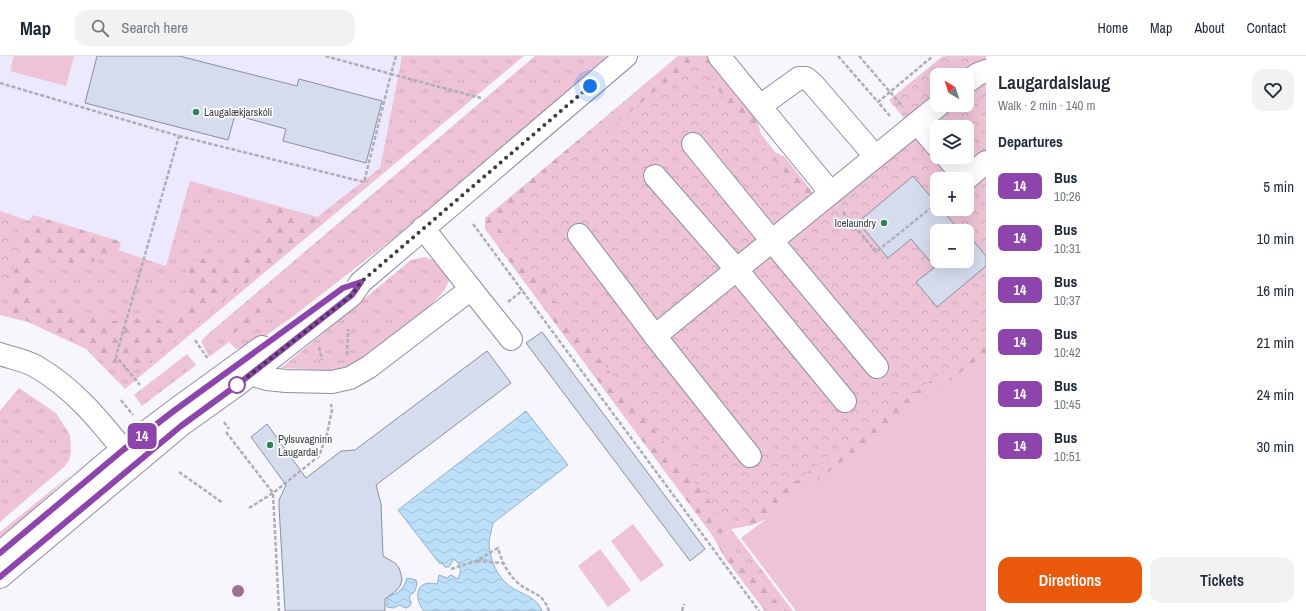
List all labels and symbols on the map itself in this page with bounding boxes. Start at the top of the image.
north arrow [930,68,974,112]
your location [580,76,600,96]
place label: Laugalækjarskóli [204,105,272,119]
marker: Laugalækjarskóli [191,107,201,117]
place label: Icelaundry [834,216,876,230]
marker: Icelaundry [879,218,889,228]
unlabelled marker [228,376,246,394]
line badge: 14 [124,423,160,449]
place label: Pylsuvagninn Laugardal [278,432,332,459]
marker: Pylsuvagninn Laugardal [265,440,275,450]

